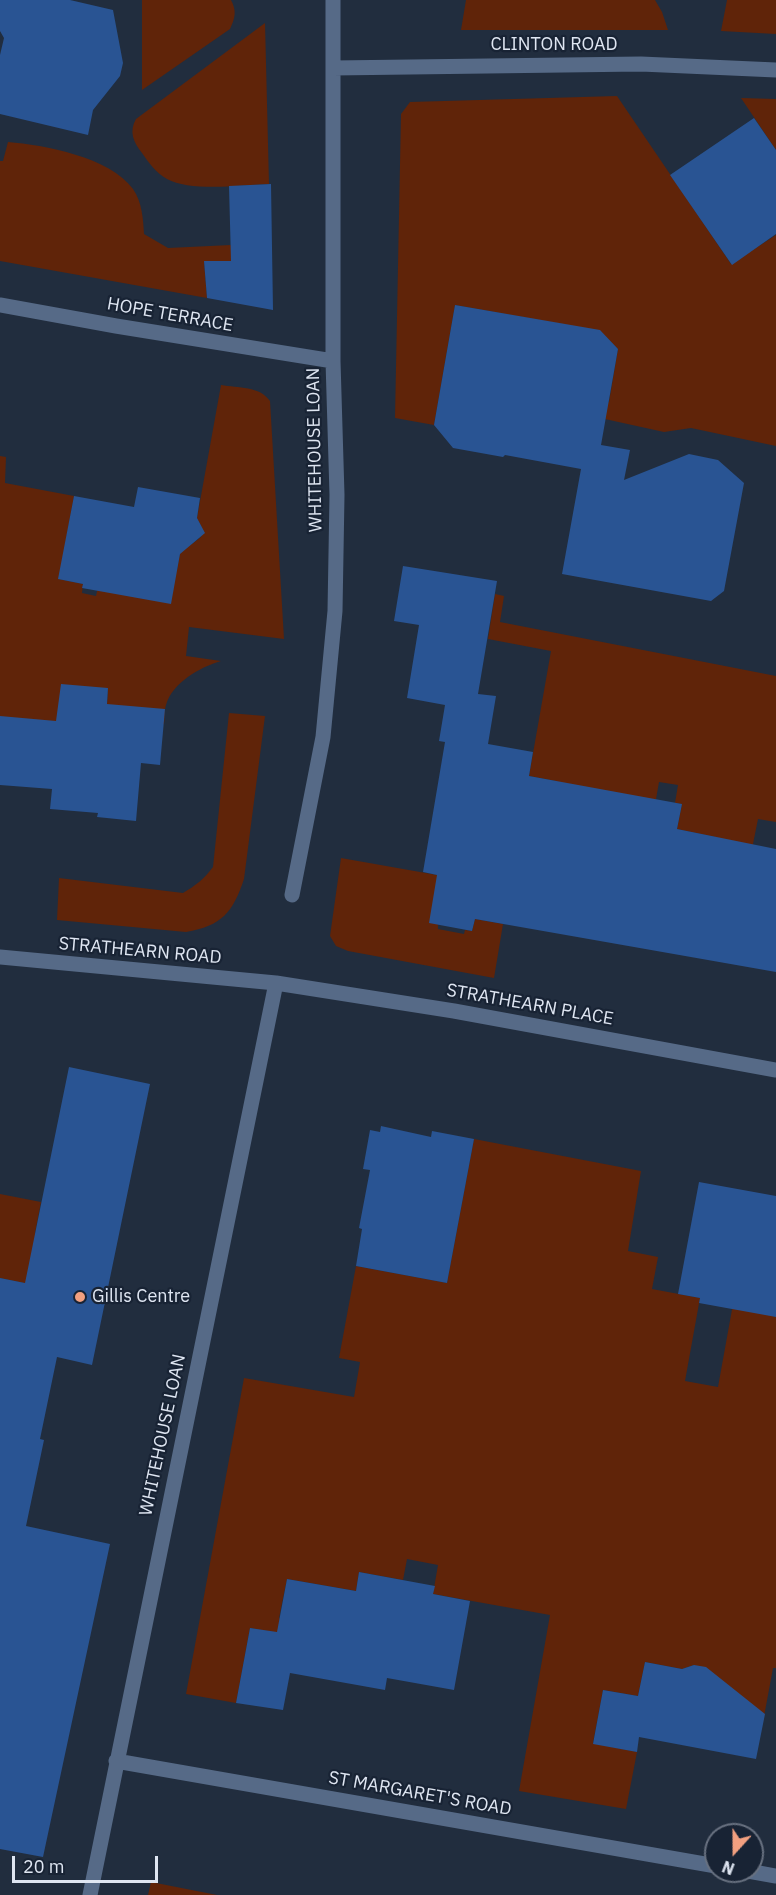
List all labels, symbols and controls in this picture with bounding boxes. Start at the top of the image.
street label: CLINTON ROAD [490,34,618,56]
street label: HOPE TERRACE [105,293,235,337]
street label: WHITEHOUSE LOAN [303,367,327,533]
street label: STRATHEARN ROAD [58,933,222,969]
street label: STRATHEARN PLACE [445,980,615,1030]
place label: Gillis Centre [92,1286,190,1308]
marker: Gillis Centre [73,1290,87,1304]
street label: WHITEHOUSE LOAN [135,1352,191,1518]
street label: ST MARGARET'S ROAD [327,1767,513,1821]
north arrow [704,1823,764,1883]
scale bar [15,1844,160,1882]
text: 20 m [23,1855,65,1878]
text: N [719,1857,737,1879]

